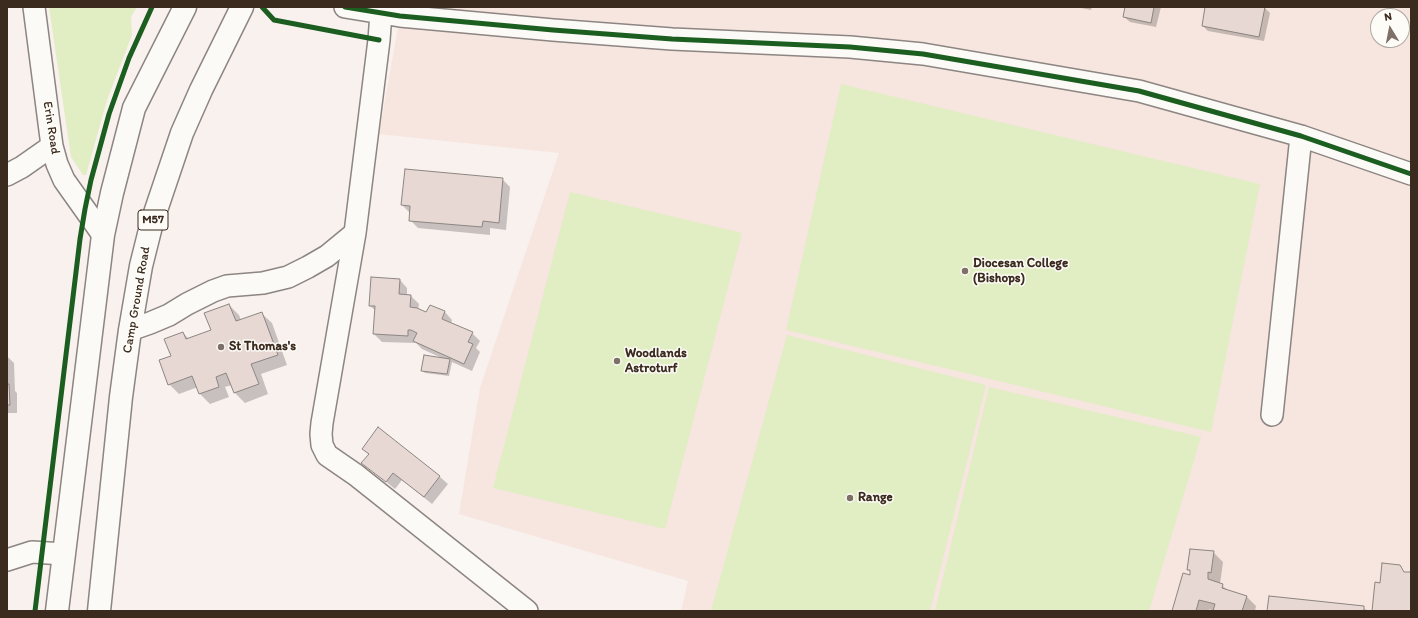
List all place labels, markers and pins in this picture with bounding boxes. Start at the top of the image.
place label: Diocesan College (Bishops) [973,256,1068,287]
marker: Diocesan College (Bishops) [960,266,970,276]
place label: St Thomas's [229,339,296,355]
marker: St Thomas's [216,342,226,352]
place label: Woodlands Astroturf [625,346,687,377]
marker: Woodlands Astroturf [612,356,622,366]
place label: Range [858,490,893,506]
marker: Range [845,493,855,503]

